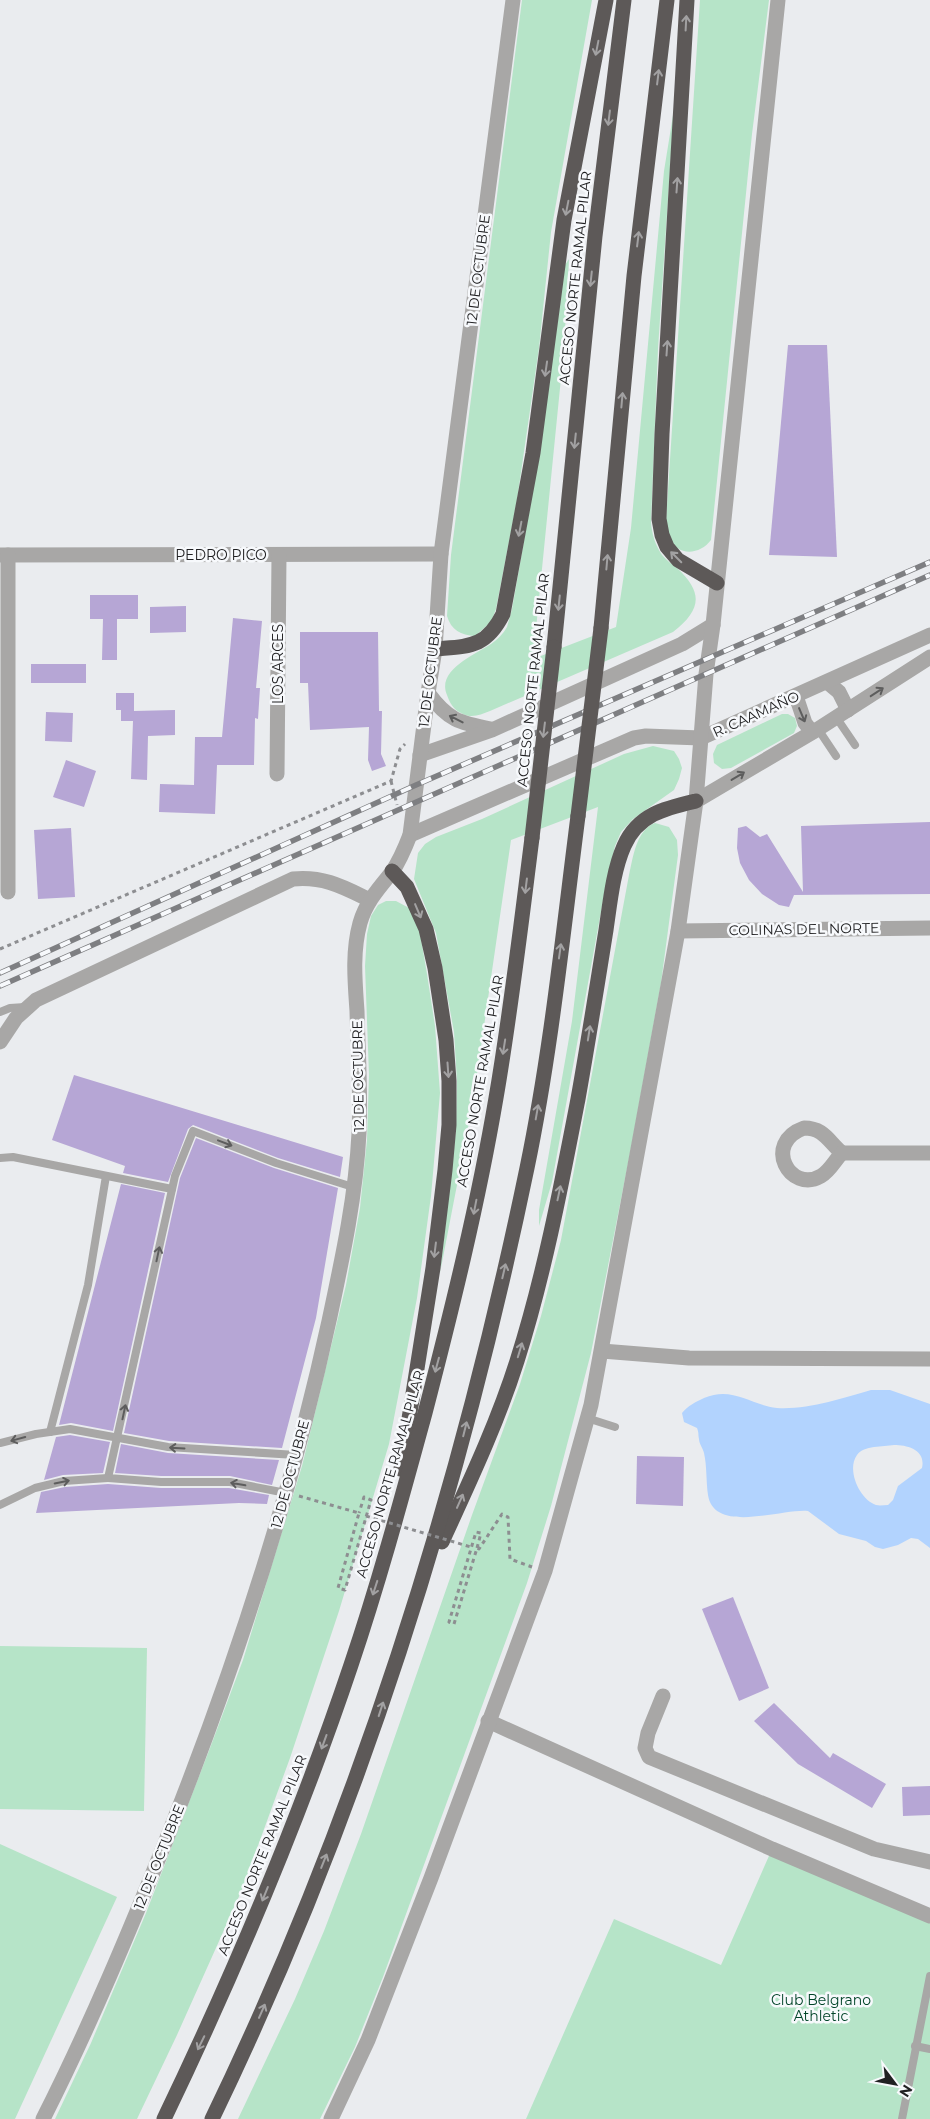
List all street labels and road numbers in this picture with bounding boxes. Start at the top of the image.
street label: ACCESO NORTE RAMAL PILAR [555,170,595,386]
street label: 12 DE OCTUBRE [462,213,494,327]
street label: PEDRO PICO [175,546,267,564]
street label: ACCESO NORTE RAMAL PILAR [513,572,553,788]
street label: 12 DE OCTUBRE [414,615,446,729]
street label: LOS ARCES [269,624,287,704]
street label: R. CAAMAÑO [710,687,802,741]
street label: COLINAS DEL NORTE [728,919,880,939]
street label: ACCESO NORTE RAMAL PILAR [452,974,508,1188]
street label: 12 DE OCTUBRE [348,1020,368,1132]
street label: ACCESO NORTE RAMAL PILAR [352,1368,428,1580]
street label: 12 DE OCTUBRE [267,1418,313,1530]
street label: ACCESO NORTE RAMAL PILAR [213,1752,311,1958]
street label: 12 DE OCTUBRE [130,1802,188,1912]

